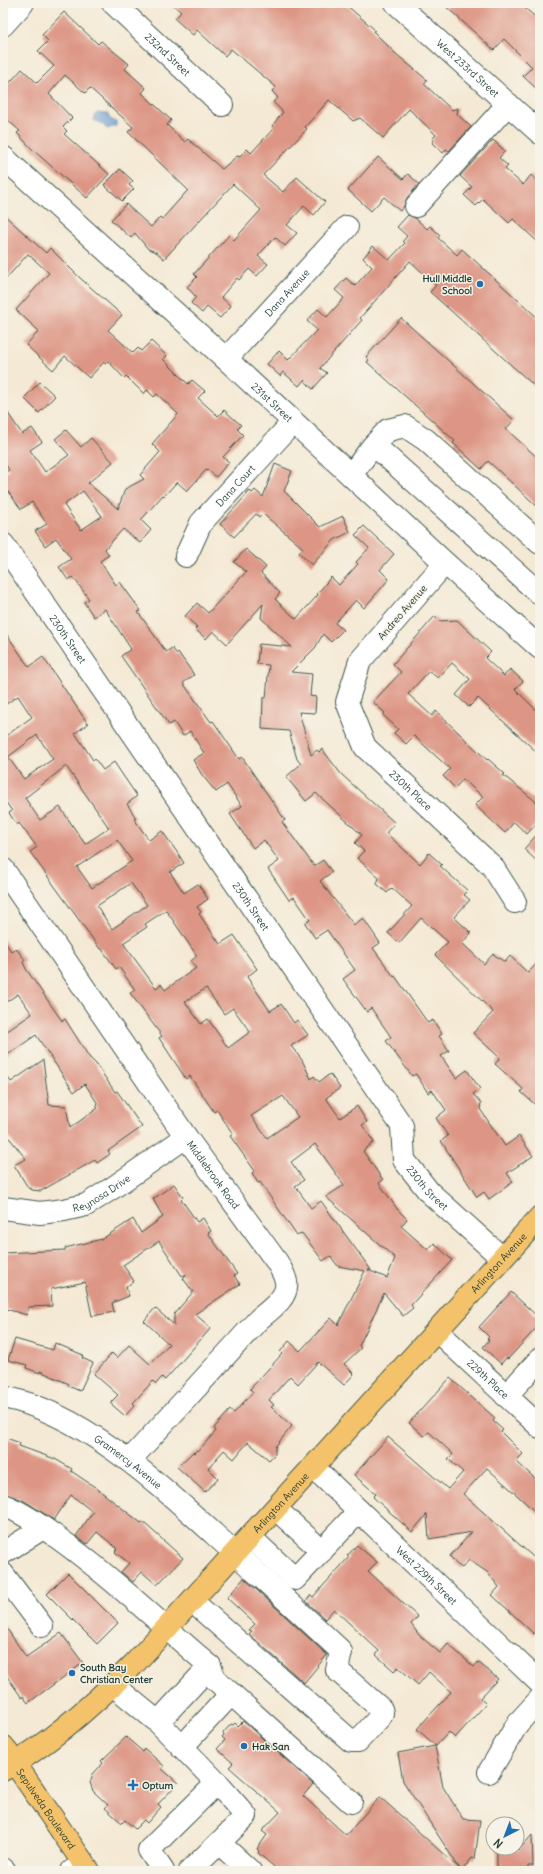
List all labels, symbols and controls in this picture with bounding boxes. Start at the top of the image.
street label: 232nd Street [142,30,193,79]
street label: West 233rd Street [434,37,502,101]
street label: Dana Avenue [262,266,312,320]
place label: Hull Middle School [422,272,473,297]
marker: Hull Middle School [475,279,485,289]
street label: 231st Street [248,380,296,425]
street label: Dana Court [213,462,258,509]
street label: Andreo Avenue [375,582,430,643]
street label: 230th Street [46,612,89,666]
street label: 230th Place [386,767,434,813]
street label: 230th Street [230,880,272,934]
street label: Middlebrook Road [184,1138,242,1212]
street label: 230th Street [404,1163,451,1214]
street label: Reynosa Drive [71,1172,133,1215]
street label: Arlington Avenue [468,1230,530,1296]
street label: 229th Place [464,1356,512,1402]
street label: Gramercy Avenue [91,1432,164,1492]
street label: Arlington Avenue [250,1470,312,1536]
street label: West 229th Street [393,1544,460,1608]
place label: South Bay Christian Center [80,1661,154,1686]
marker: South Bay Christian Center [67,1668,77,1678]
place label: Hak San [252,1740,290,1753]
marker: Hak San [239,1741,249,1751]
street label: Sepulveda Boulevard [13,1766,78,1852]
marker: Optum [127,1779,139,1791]
place label: Optum [142,1779,174,1792]
north arrow [485,1816,525,1856]
text: N [491,1836,506,1851]

